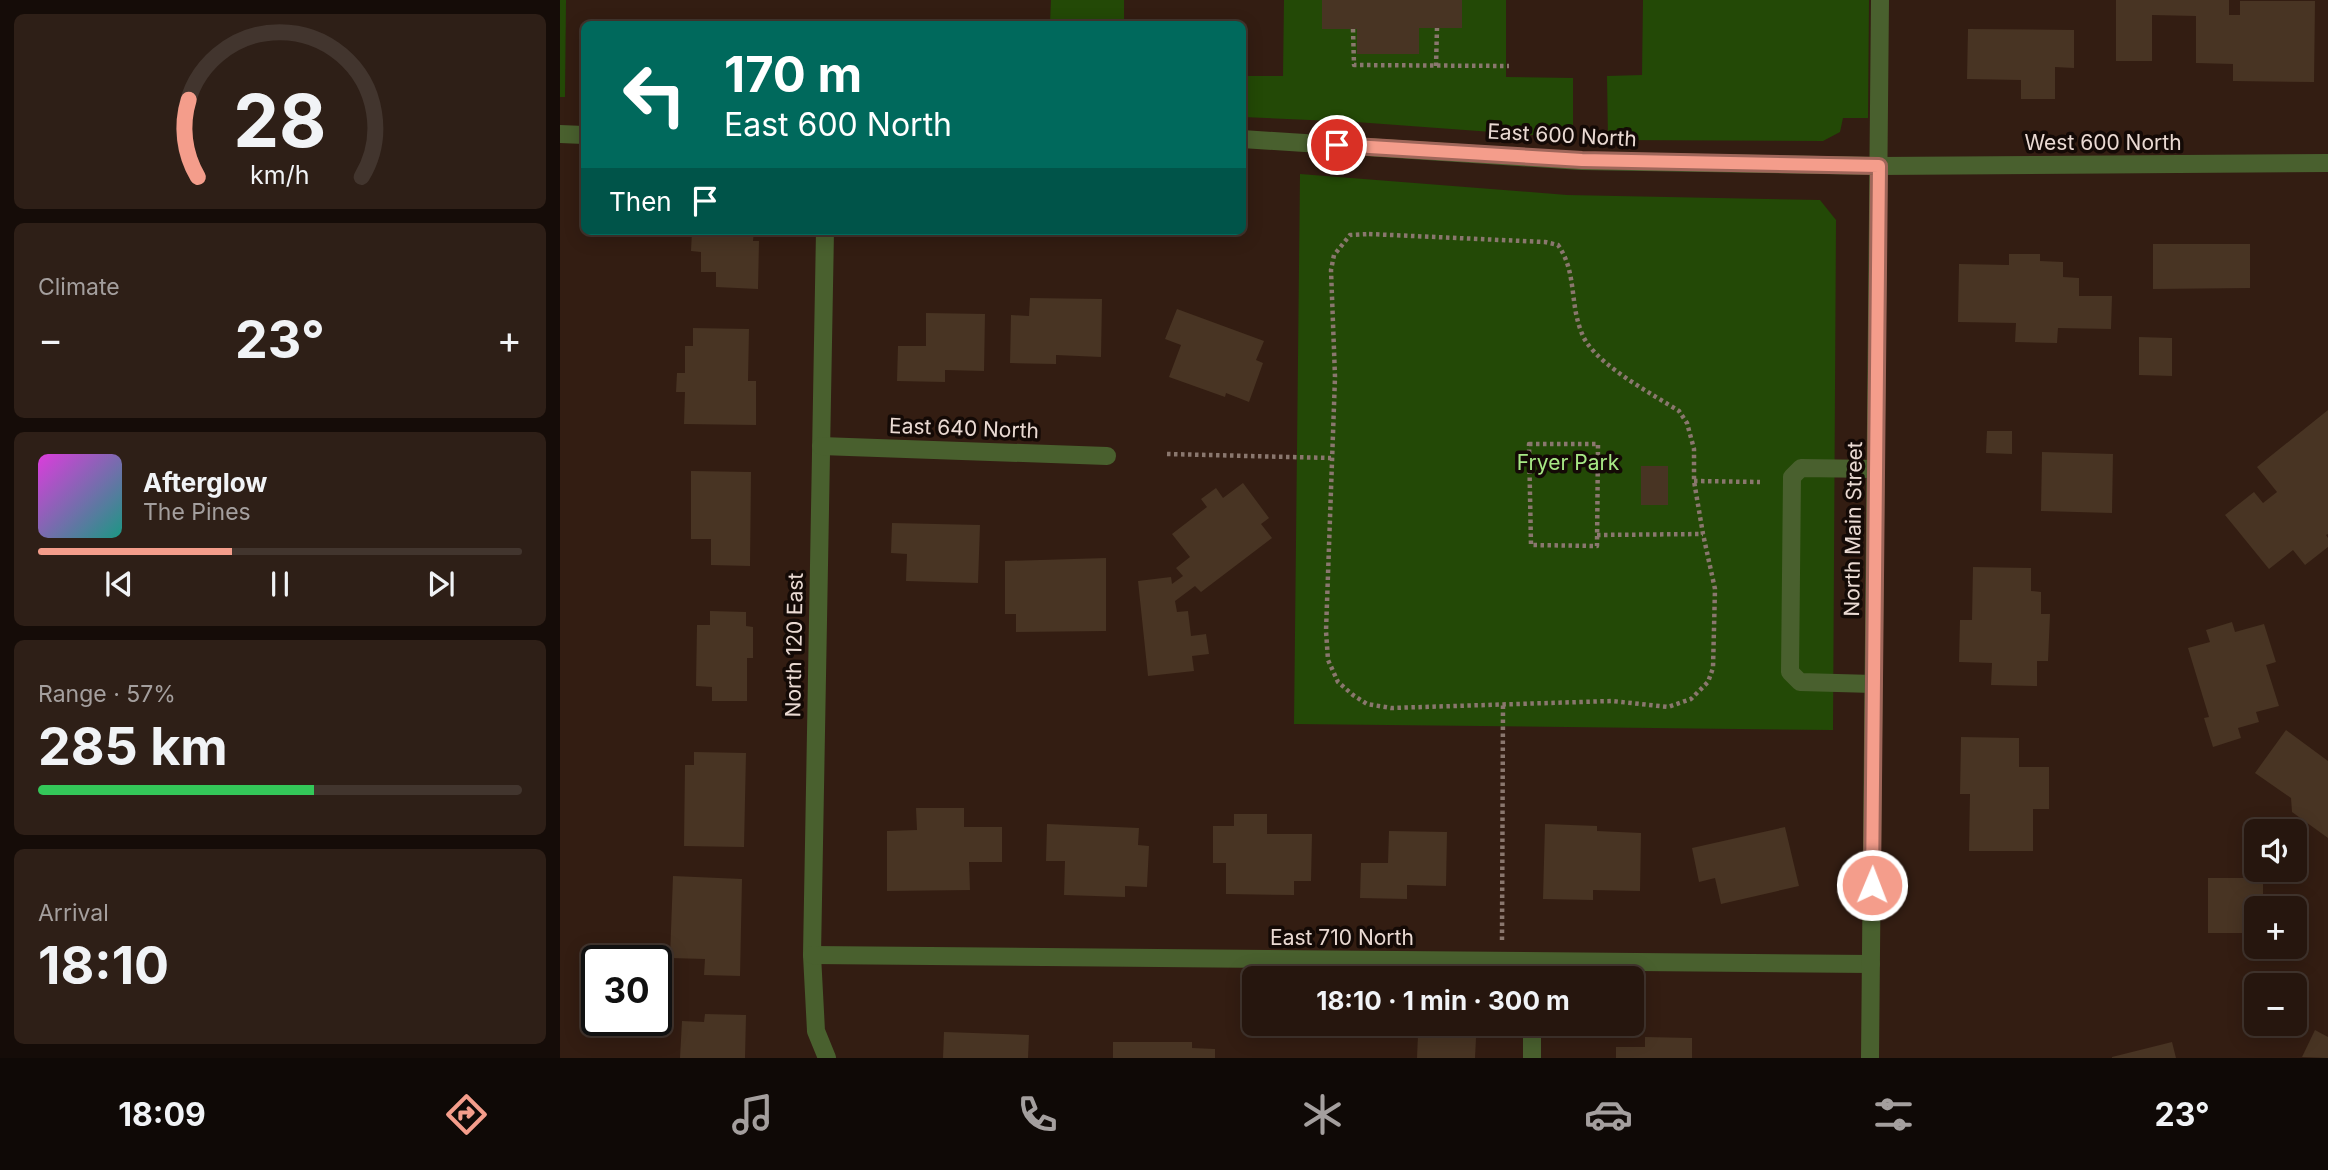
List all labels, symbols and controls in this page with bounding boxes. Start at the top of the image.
text: 170 m [724,45,862,104]
icon: left [609,49,700,140]
text: 28 [233,77,327,166]
text: East 600 North [724,105,952,144]
pin [1307,115,1367,175]
street label: East 600 North [1487,119,1637,151]
icon: arrive [1318,126,1356,164]
street label: West 600 North [2024,130,2182,155]
text: km/h [250,160,310,190]
icon: arrive [686,182,724,220]
text: Then [609,186,672,217]
text: Climate [38,273,120,301]
text: 23° [235,308,325,371]
text: − [38,316,63,362]
text: + [497,316,522,362]
street label: East 640 North [889,413,1039,443]
street label: North Main Street [1839,441,1867,617]
park label: Fryer Park [1517,450,1620,475]
text: Afterglow [143,467,267,498]
text: The Pines [143,498,251,526]
icon: previous [100,565,138,603]
icon: pause [261,565,299,603]
icon: next [422,565,460,603]
street label: North 120 East [780,572,808,718]
text: Range · 57% [38,680,176,708]
text: 285 km [38,715,228,778]
map controls [2244,819,2307,1036]
button: sound [2244,819,2307,882]
position arrow [1835,848,1909,922]
button: + [2244,896,2307,959]
text: Arrival [38,899,109,927]
street label: East 710 North [1270,925,1414,950]
text: 18:10 [38,934,169,997]
speed limit sign: 30 [581,945,672,1036]
button: − [2244,973,2307,1036]
text: 18:10 · 1 min · 300 m [1316,985,1570,1016]
icon: directions [442,1090,491,1139]
icon: music [728,1090,777,1139]
icon: phone [1013,1090,1062,1139]
icon: climate [1298,1090,1347,1139]
icon: car [1584,1090,1633,1139]
icon: filters [1869,1090,1918,1139]
text: 18:09 [118,1095,206,1134]
text: 23° [2154,1095,2210,1134]

